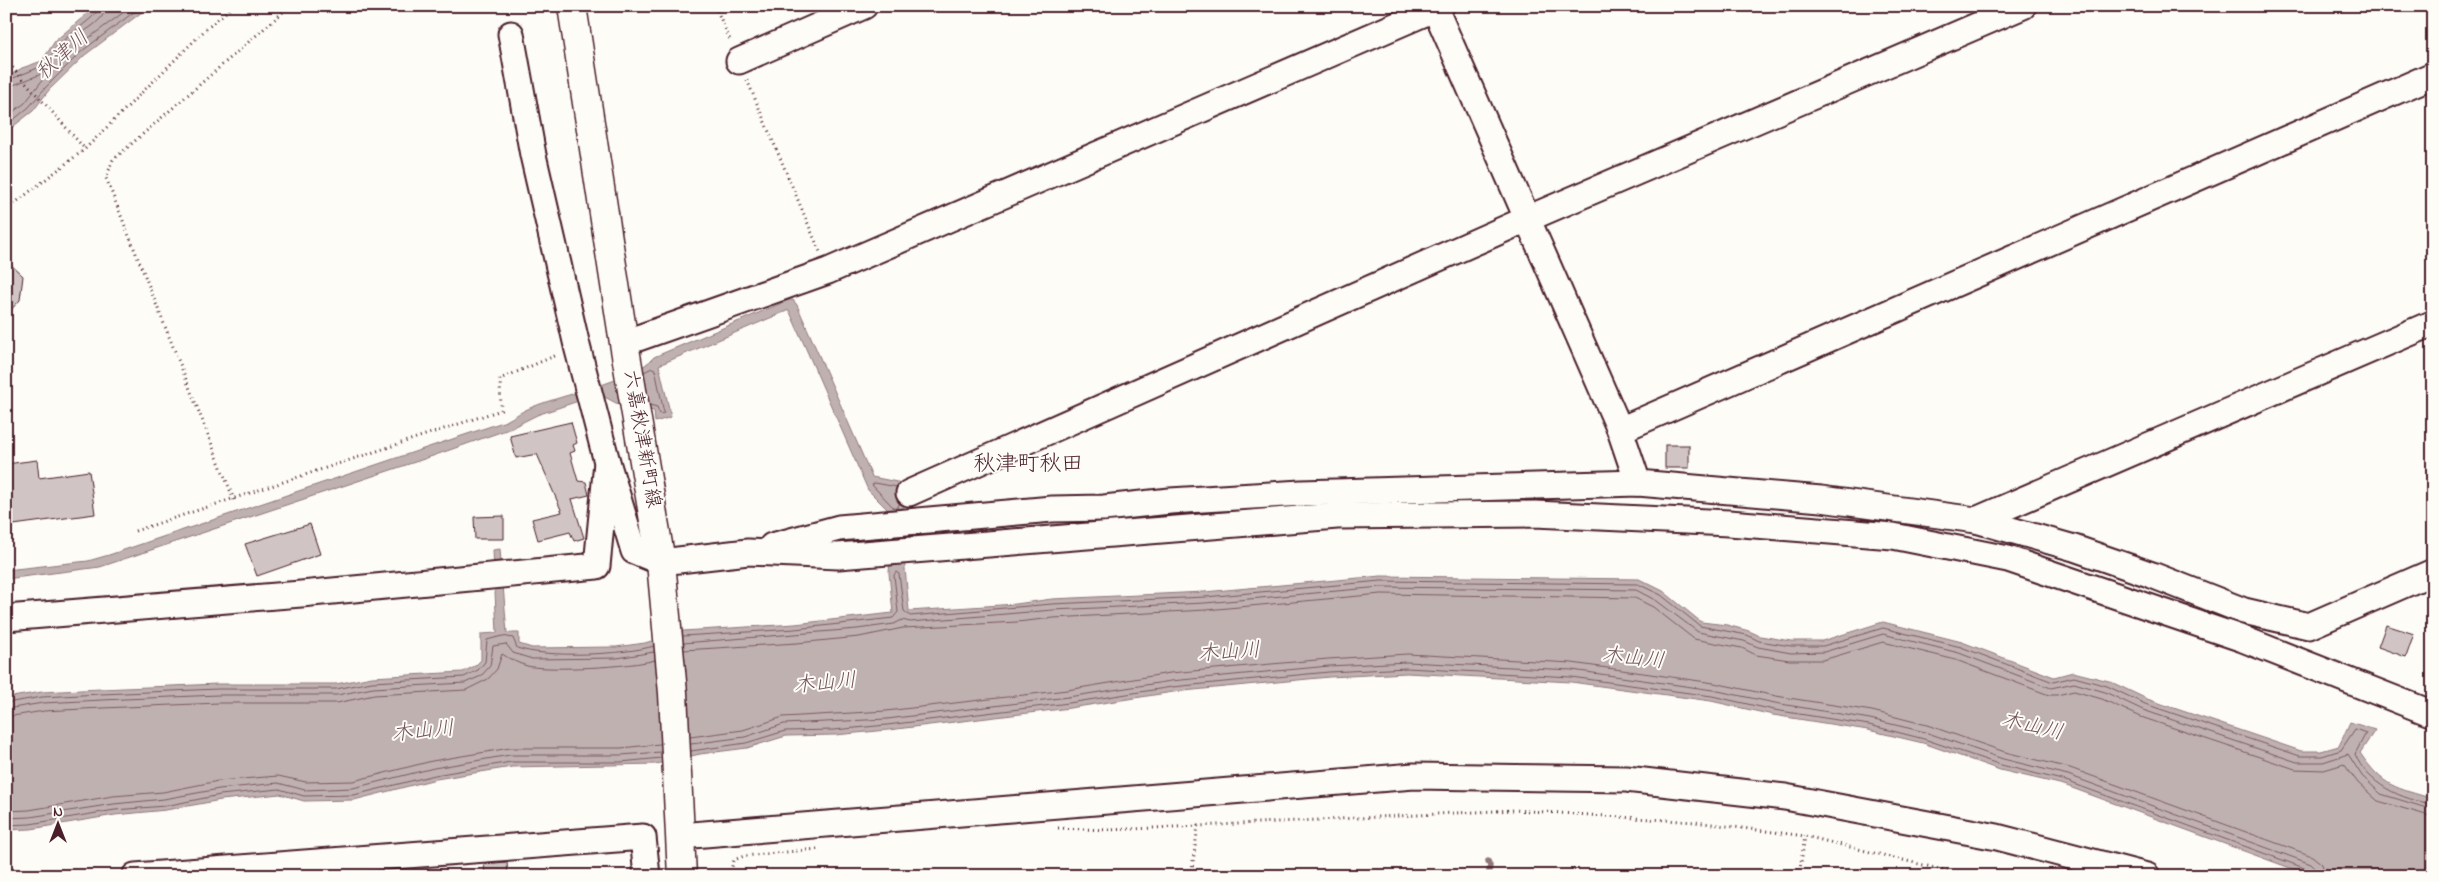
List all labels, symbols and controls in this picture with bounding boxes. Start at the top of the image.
water label: 秋津川 [30,24,96,88]
street label: 六嘉秋津新町線 [615,368,667,510]
district label: 秋津町秋田 [973,449,1083,481]
water label: 木山川 [1197,636,1261,670]
water label: 木山川 [1600,641,1666,677]
water label: 木山川 [792,666,858,702]
water label: 木山川 [1998,705,2066,749]
water label: 木山川 [390,714,456,750]
north arrow [32,800,82,850]
text: N [53,802,63,823]

